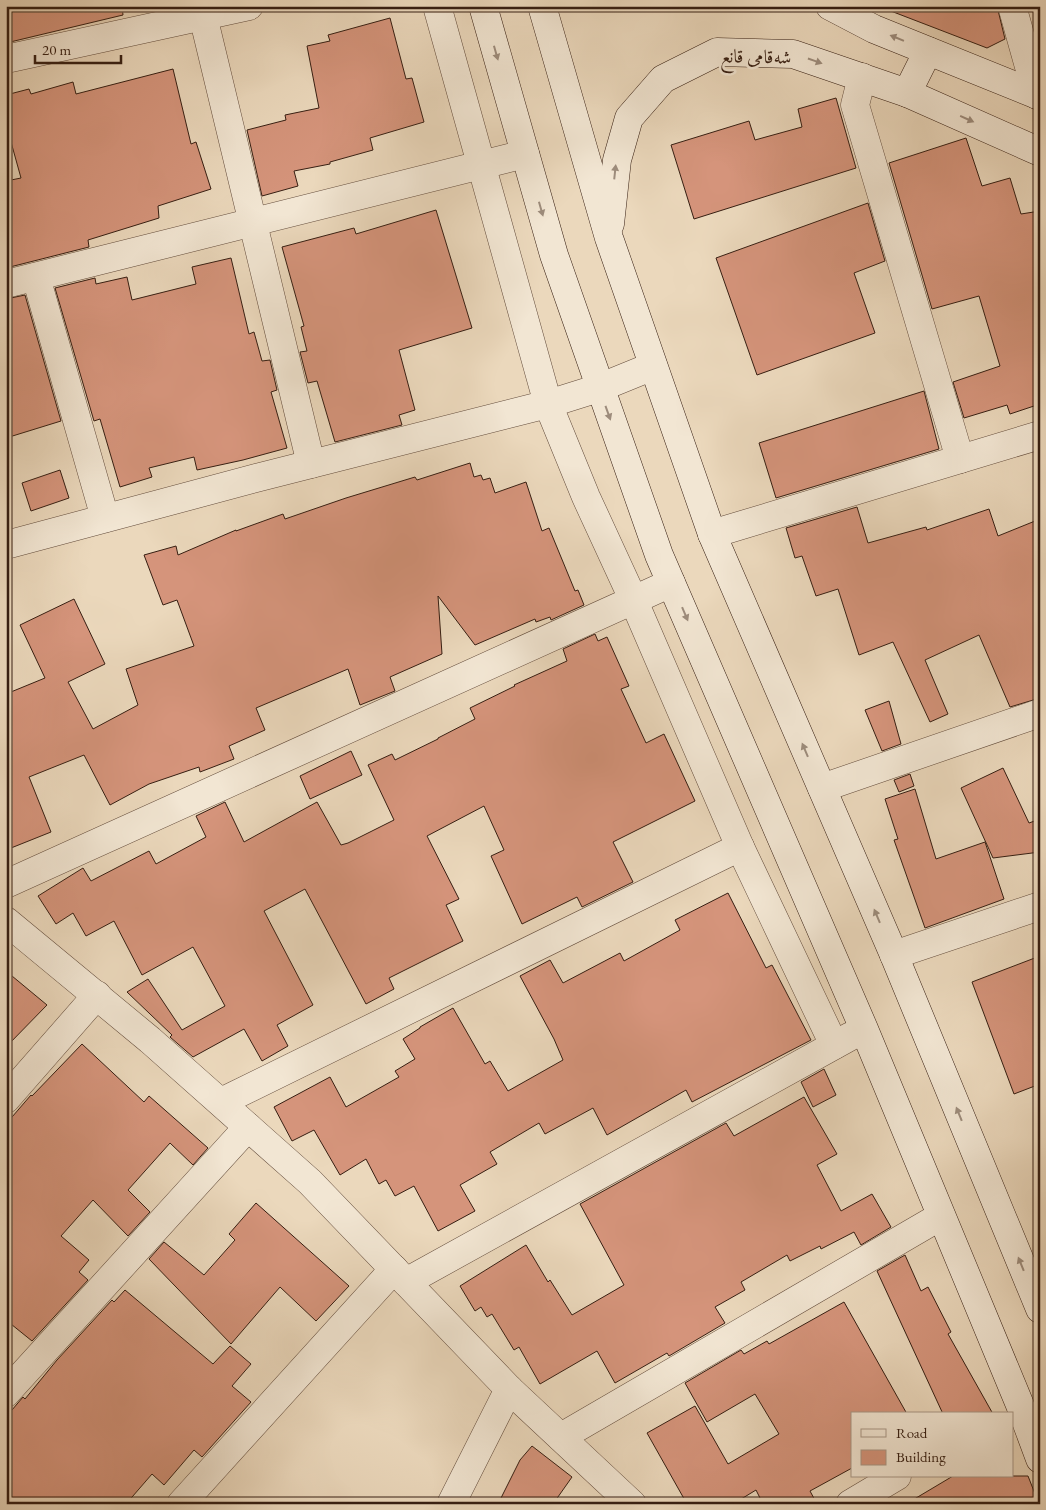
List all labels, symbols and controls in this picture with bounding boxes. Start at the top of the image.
scale bar [35,32,121,64]
one-way arrow [890,34,904,42]
text: 20 m [42,40,71,59]
street label: شەقامی قانع [720,43,792,75]
one-way arrow [493,46,501,61]
one-way arrow [808,57,823,65]
one-way arrow [960,116,974,124]
one-way arrow [611,164,619,180]
one-way arrow [537,202,545,217]
one-way arrow [605,406,613,421]
one-way arrow [681,607,689,621]
one-way arrow [801,743,809,757]
one-way arrow [872,909,880,923]
one-way arrow [955,1107,963,1121]
one-way arrow [1017,1257,1025,1272]
legend [851,1412,1014,1478]
text: Road [896,1423,928,1442]
text: Building [896,1447,946,1466]

